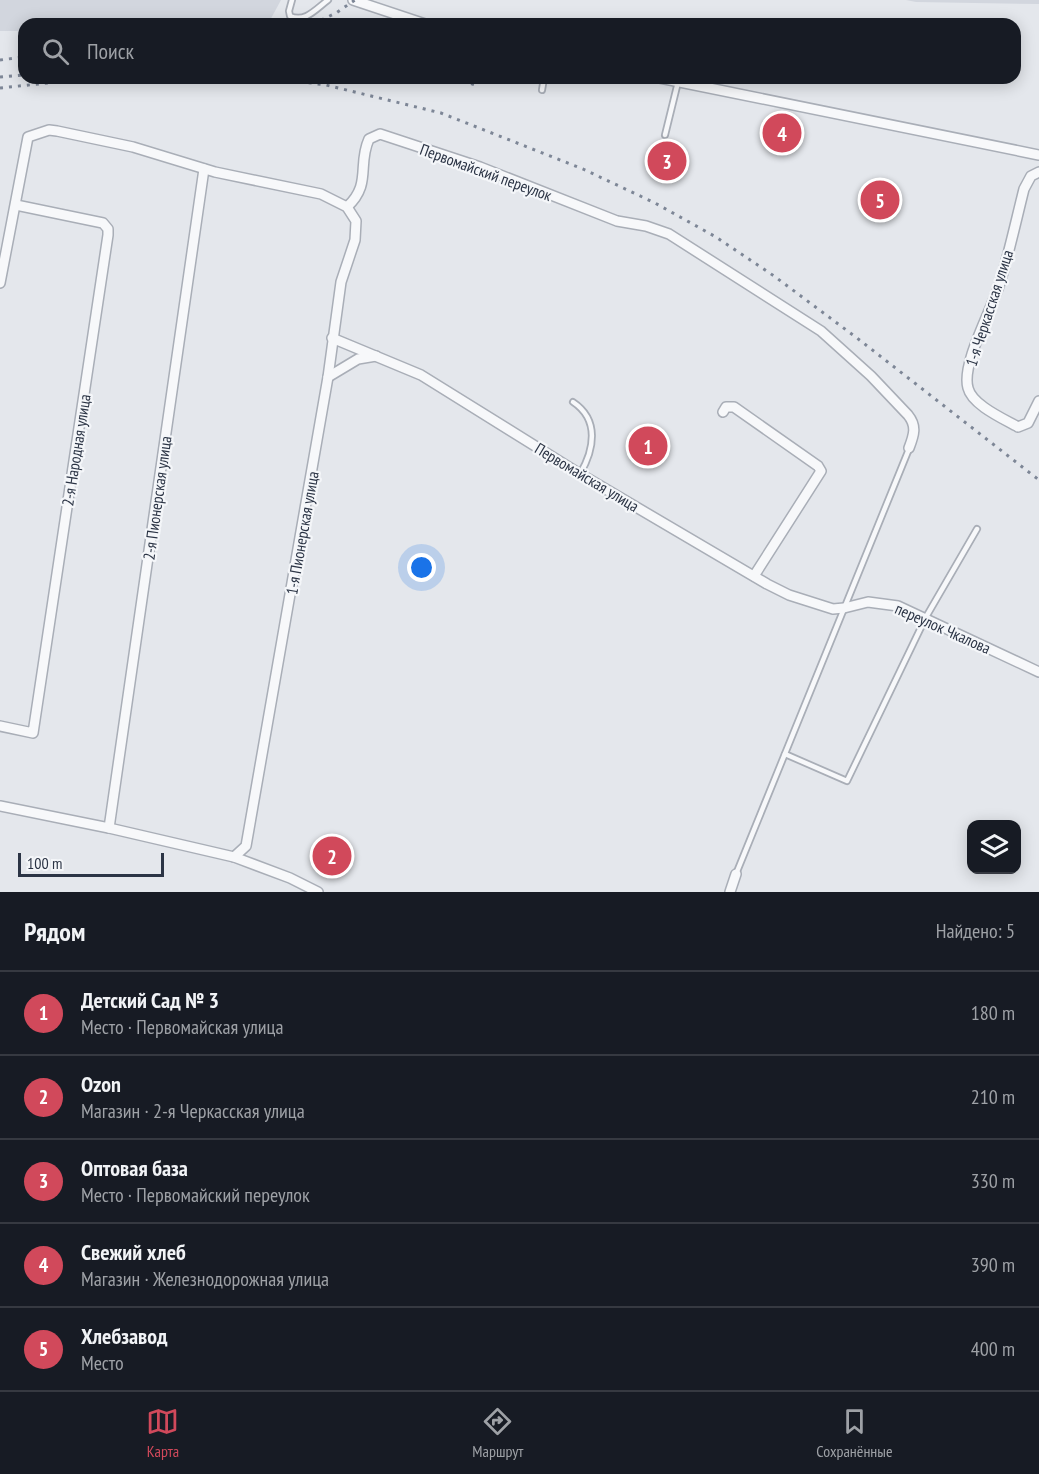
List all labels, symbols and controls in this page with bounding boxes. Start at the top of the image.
search box [18,18,1021,84]
icon: search [39,35,72,68]
text: Поиск [87,37,134,65]
pin: 4 [762,110,802,156]
pin: 3 [648,138,686,184]
street label: Первомайский переулок [417,139,555,205]
pin: 5 [860,178,900,222]
street label: 1-я Черкасская улица [961,247,1017,369]
street label: 2-я Народная улица [57,393,95,507]
pin: 1 [628,424,668,468]
street label: 2-я Пионерская улица [138,435,176,561]
street label: Первомайская улица [531,438,643,516]
street label: 1-я Пионерская улица [281,470,323,596]
your location [407,553,436,582]
street label: переулок Чкалова [892,598,994,658]
map controls [967,820,1021,874]
button: layers [967,820,1021,874]
pin: 2 [312,834,352,878]
scale bar [18,850,164,878]
text: 100 m [27,853,62,873]
text: Рядом [24,915,85,948]
text: Найдено: 5 [936,918,1015,944]
text: Детский Сад № 3 [81,986,219,1014]
text: 1 [39,1000,48,1026]
text: 180 m [971,1000,1015,1026]
text: Место · Первомайская улица [81,1014,283,1040]
text: Ozon [81,1070,121,1098]
text: 2 [39,1084,48,1110]
text: 210 m [971,1084,1015,1110]
text: Магазин · 2-я Черкасская улица [81,1098,305,1124]
text: Оптовая база [81,1154,188,1182]
text: 3 [39,1168,48,1194]
text: 330 m [971,1168,1015,1194]
text: Место · Первомайский переулок [81,1182,310,1208]
text: Свежий хлеб [81,1238,186,1266]
text: 4 [39,1252,48,1278]
text: 390 m [971,1252,1015,1278]
text: Магазин · Железнодорожная улица [81,1266,329,1292]
text: Хлебзавод [81,1322,168,1350]
text: 5 [39,1336,48,1362]
text: 400 m [971,1336,1015,1362]
text: Место [81,1350,124,1376]
tab: Карта [146,1405,179,1461]
tab: Маршрут [472,1405,523,1461]
tab: Сохранённые [816,1405,893,1461]

